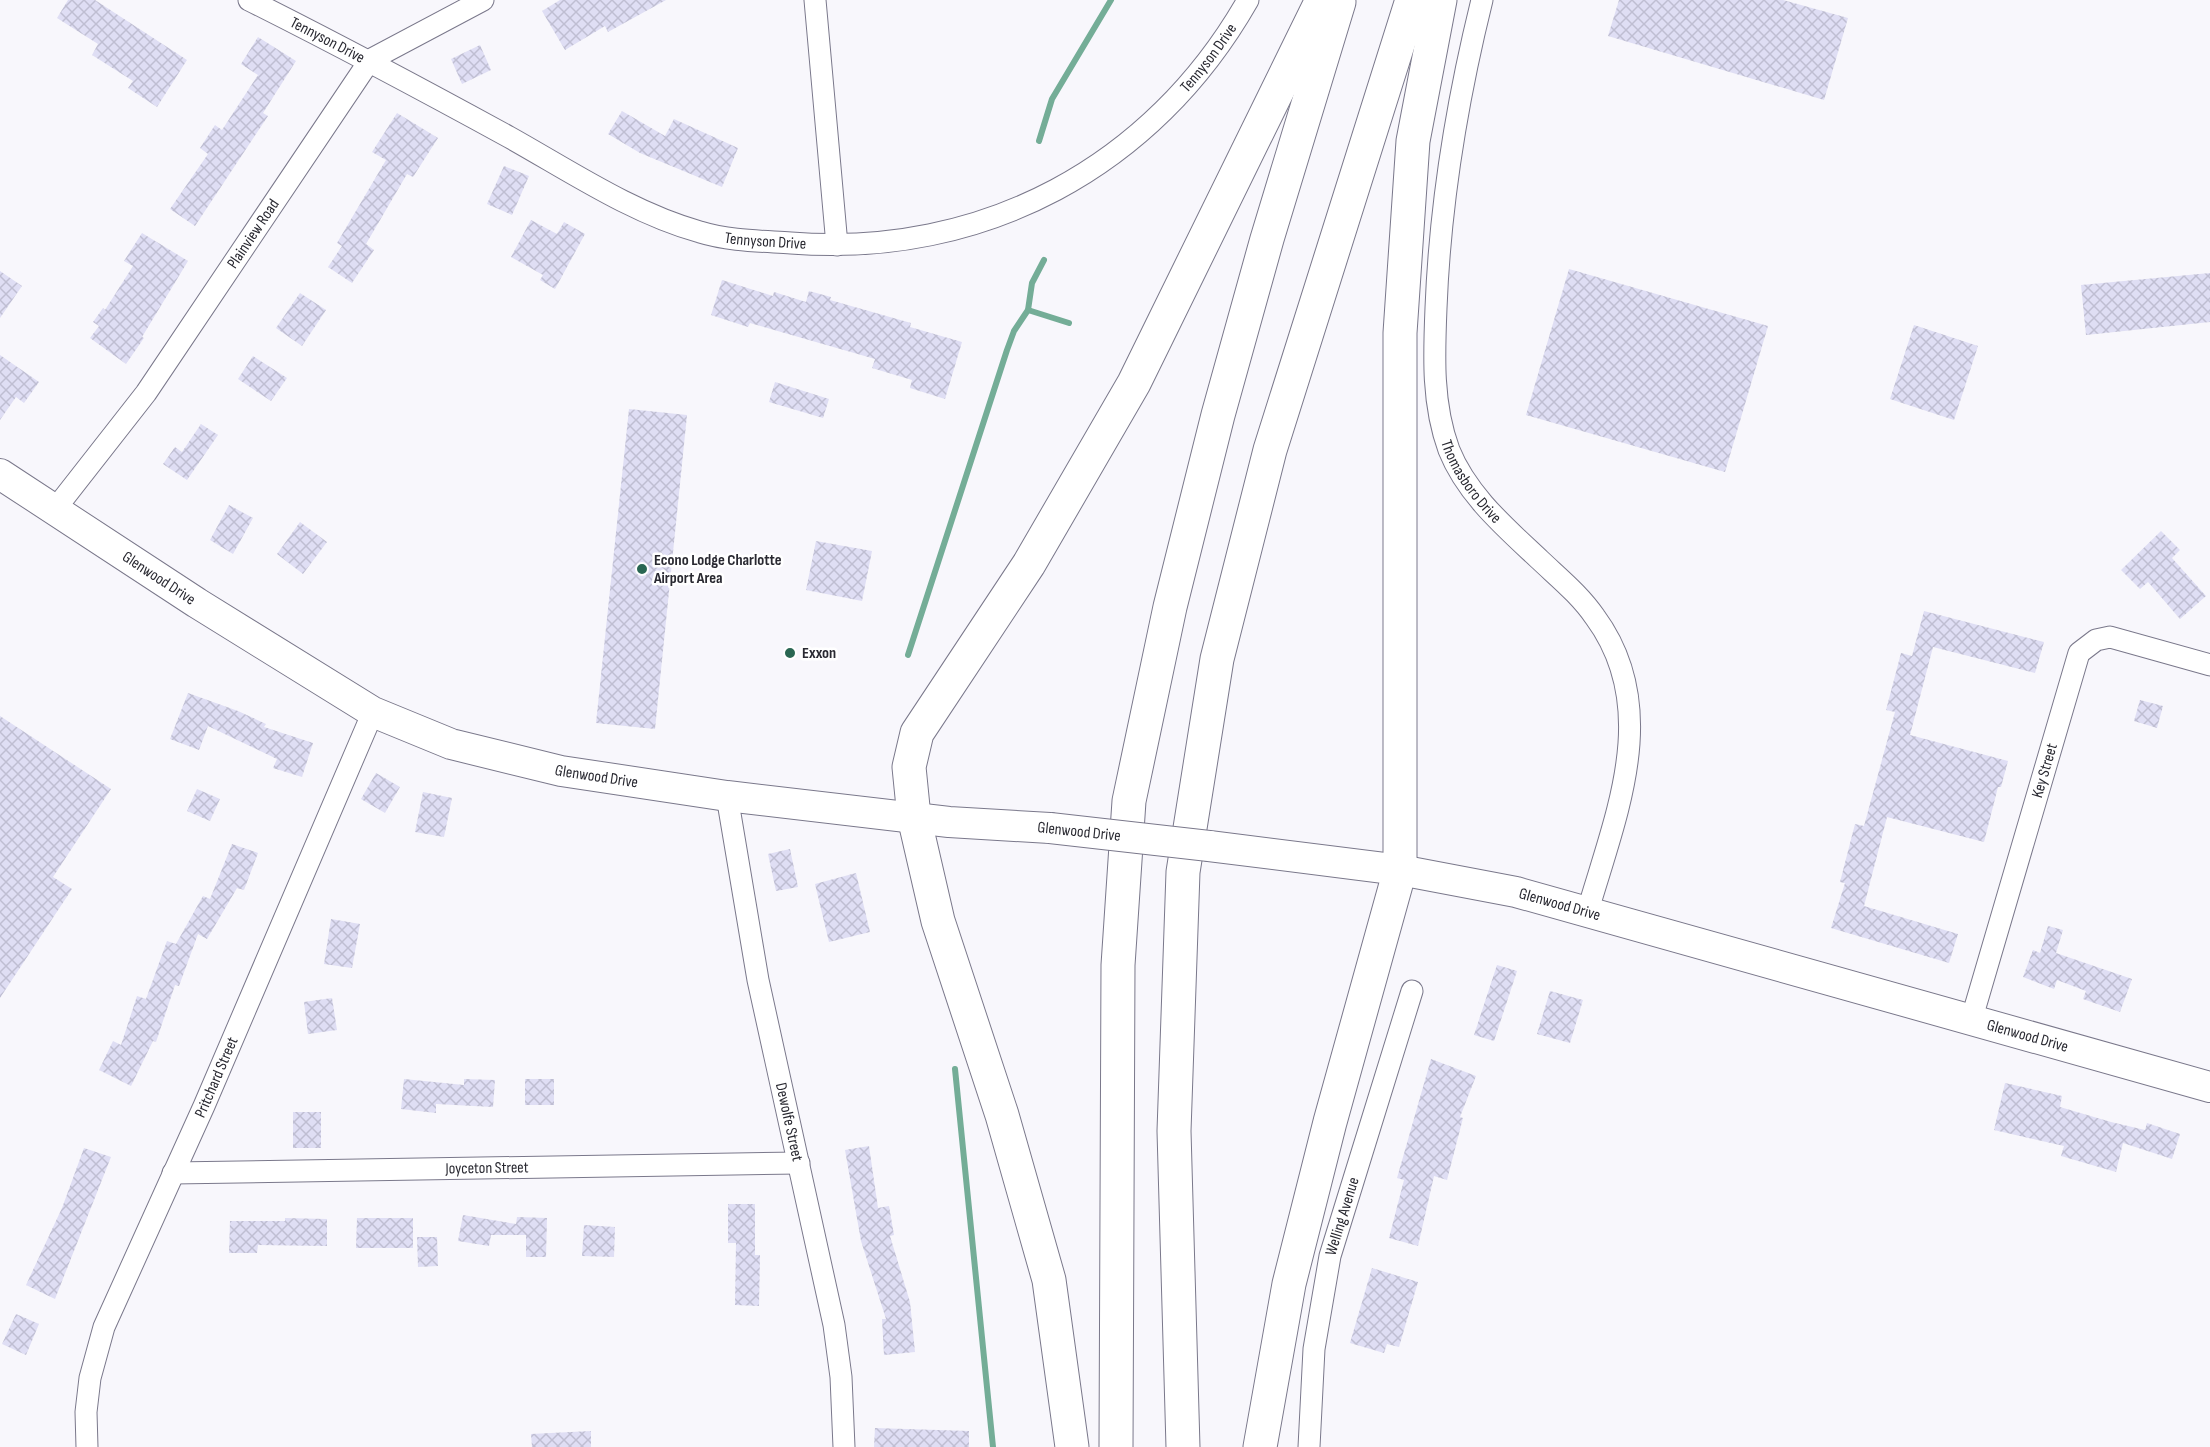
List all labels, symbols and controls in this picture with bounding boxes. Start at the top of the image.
street label: Tennyson Drive [287,13,368,67]
street label: Tennyson Drive [1176,20,1241,96]
street label: Plainview Road [223,195,283,272]
street label: Tennyson Drive [723,228,807,253]
street label: Thomasboro Drive [1437,438,1505,527]
street label: Glenwood Drive [119,547,199,609]
place label: Econo Lodge Charlotte Airport Area [653,551,782,588]
marker: Econo Lodge Charlotte Airport Area [635,562,649,576]
place label: Exxon [802,644,836,663]
marker: Exxon [783,646,797,660]
street label: Key Street [2028,741,2062,800]
street label: Glenwood Drive [553,760,639,792]
street label: Glenwood Drive [1036,818,1122,846]
street label: Glenwood Drive [1517,884,1603,925]
street label: Glenwood Drive [1985,1015,2070,1056]
street label: Pritchard Street [191,1034,242,1121]
street label: Dewolfe Street [771,1081,807,1163]
street label: Joyceton Street [444,1158,529,1178]
street label: Welling Avenue [1321,1175,1363,1258]

